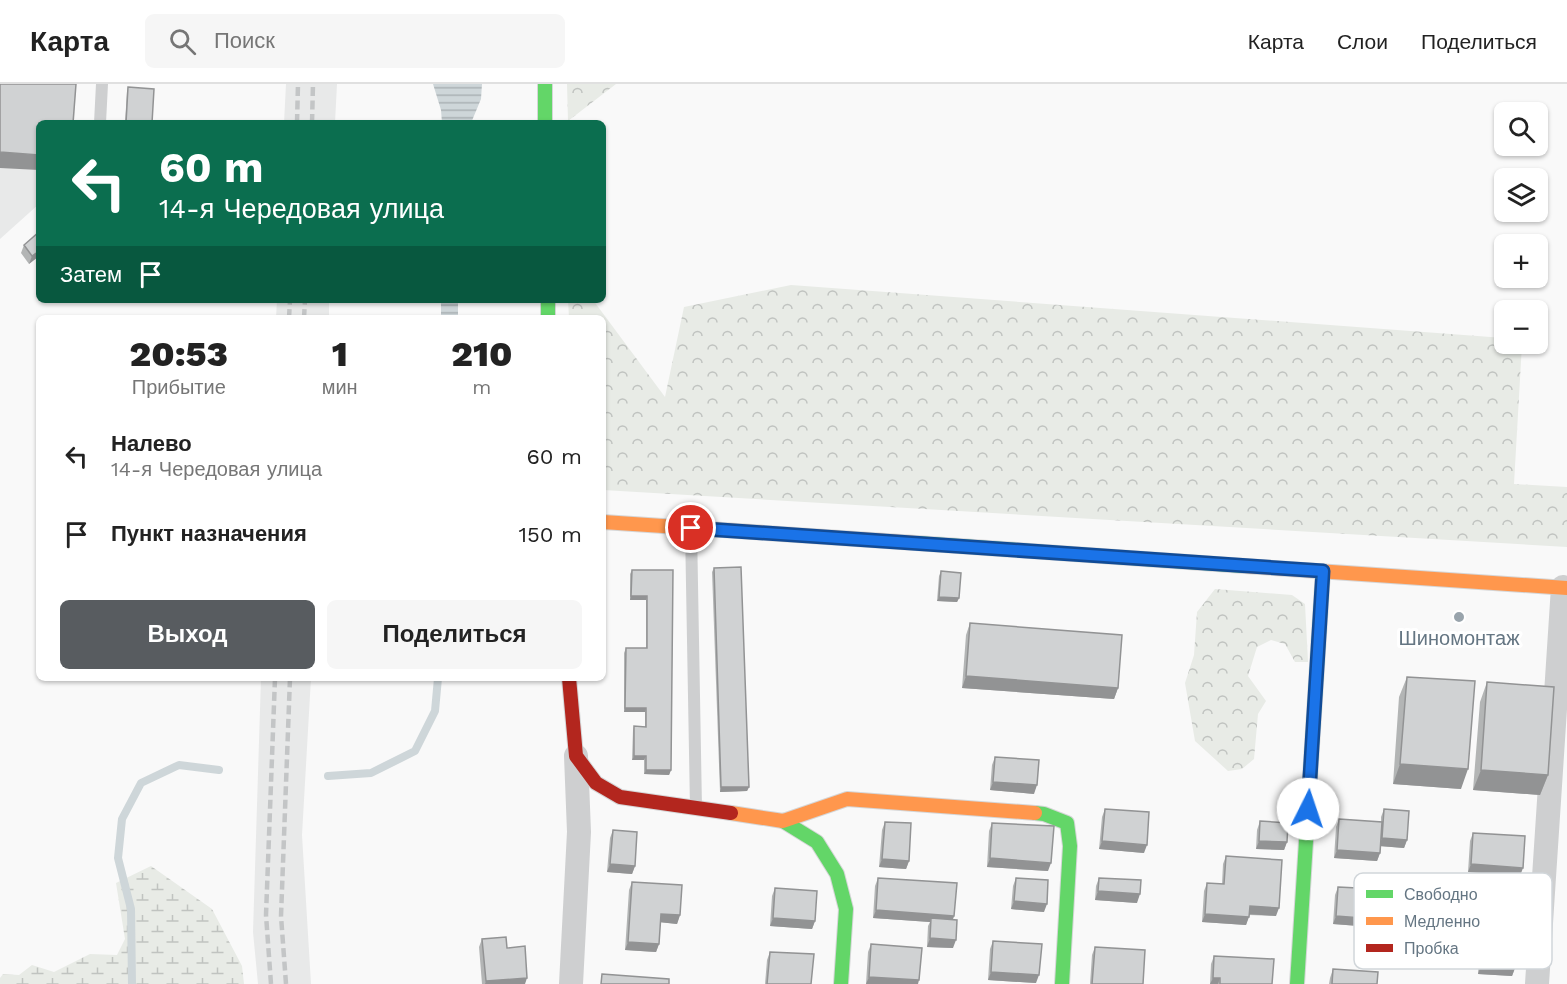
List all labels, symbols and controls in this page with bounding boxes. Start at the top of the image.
search box [145,14,565,68]
text: Карта [30,25,109,58]
icon: search [166,25,199,58]
text: Поиск [214,28,275,53]
text: Карта [1248,29,1304,54]
text: Слои [1337,29,1388,54]
text: Поделиться [1421,29,1537,54]
map controls [1494,102,1548,354]
button: search [1494,102,1548,156]
text: 60 m [159,143,263,192]
icon: left [60,144,138,222]
button: layers [1494,168,1548,222]
text: 14-я Чередовая улица [159,193,444,225]
button: + [1494,234,1548,288]
icon: arrive [134,258,167,291]
text: Затем [60,262,122,287]
button: − [1494,300,1548,354]
text: 20:53 [130,333,228,375]
text: 1 [332,333,348,375]
text: 210 [451,333,512,375]
text: Прибытие [132,375,226,399]
text: мин [322,375,358,399]
text: m [472,375,491,399]
text: Налево [111,431,192,456]
icon: left [60,440,93,473]
text: 60 m [526,444,582,469]
text: 14-я Чередовая улица [111,457,322,481]
pin [665,502,716,553]
icon: arrive [674,511,707,544]
icon: arrive [60,518,93,551]
text: Пункт назначения [111,521,307,546]
text: 150 m [518,522,582,547]
button: Выход [60,600,315,669]
button: Поделиться [327,600,582,669]
marker: Шиномонтаж [1452,610,1466,624]
place label: Шиномонтаж [1398,626,1520,650]
position arrow [1276,777,1340,841]
legend [1354,873,1552,969]
text: Свободно [1404,885,1478,904]
text: Медленно [1404,912,1480,931]
text: Пробка [1404,939,1459,958]

